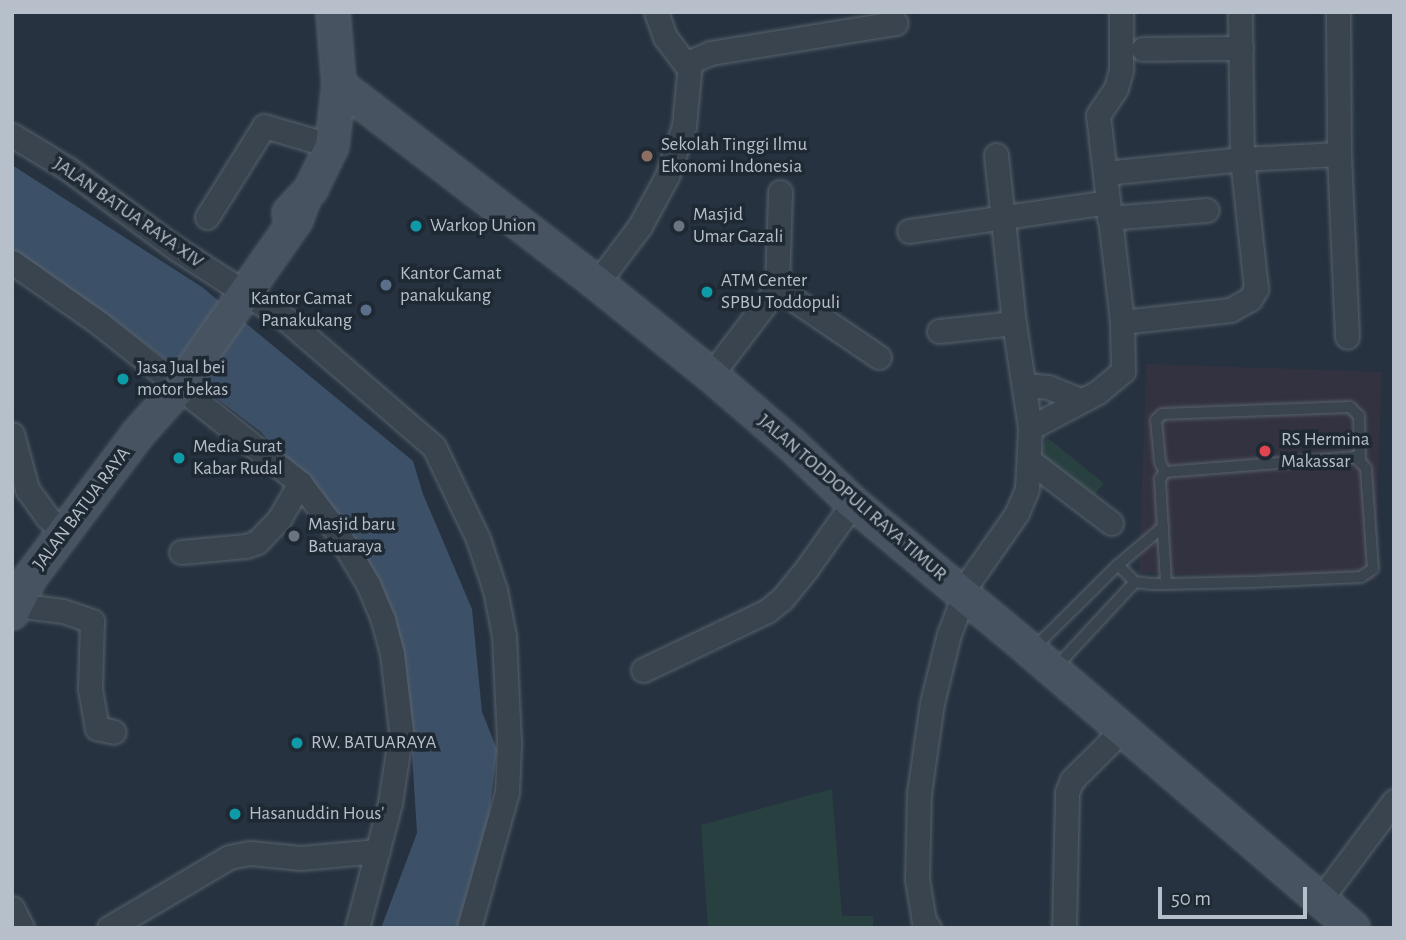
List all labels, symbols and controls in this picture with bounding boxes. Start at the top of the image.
place label: Sekolah Tinggi Ilmu Ekonomi Indonesia [661,134,807,178]
marker: Sekolah Tinggi Ilmu Ekonomi Indonesia [639,148,655,164]
street label: JALAN BATUA RAYA XIV [49,153,207,273]
place label: Masjid Umar Gazali [693,204,783,248]
place label: Warkop Union [430,215,536,237]
marker: Warkop Union [408,218,424,234]
marker: Masjid Umar Gazali [671,218,687,234]
place label: Kantor Camat panakukang [400,263,501,307]
place label: ATM Center SPBU Toddopuli [721,270,840,314]
marker: Kantor Camat panakukang [378,277,394,293]
marker: ATM Center SPBU Toddopuli [699,284,715,300]
place label: Kantor Camat Panakukang [251,288,352,332]
marker: Kantor Camat Panakukang [358,302,374,318]
place label: Jasa Jual bei motor bekas [137,357,228,401]
marker: Jasa Jual bei motor bekas [115,371,131,387]
street label: JALAN TODDOPULI RAYA TIMUR [753,410,951,586]
place label: RS Hermina Makassar [1281,429,1370,473]
place label: Media Surat Kabar Rudal [193,436,283,480]
marker: RS Hermina Makassar [1255,441,1275,461]
street label: JALAN BATUA RAYA [28,443,136,575]
marker: Media Surat Kabar Rudal [171,450,187,466]
place label: Masjid baru Batuaraya [308,514,395,558]
marker: Masjid baru Batuaraya [286,528,302,544]
place label: RW. BATUARAYA [311,732,437,754]
marker: RW. BATUARAYA [289,735,305,751]
place label: Hasanuddin Hous' [249,803,385,825]
marker: Hasanuddin Hous' [227,806,243,822]
scale bar [1161,874,1310,918]
text: 50 m [1171,888,1211,909]

